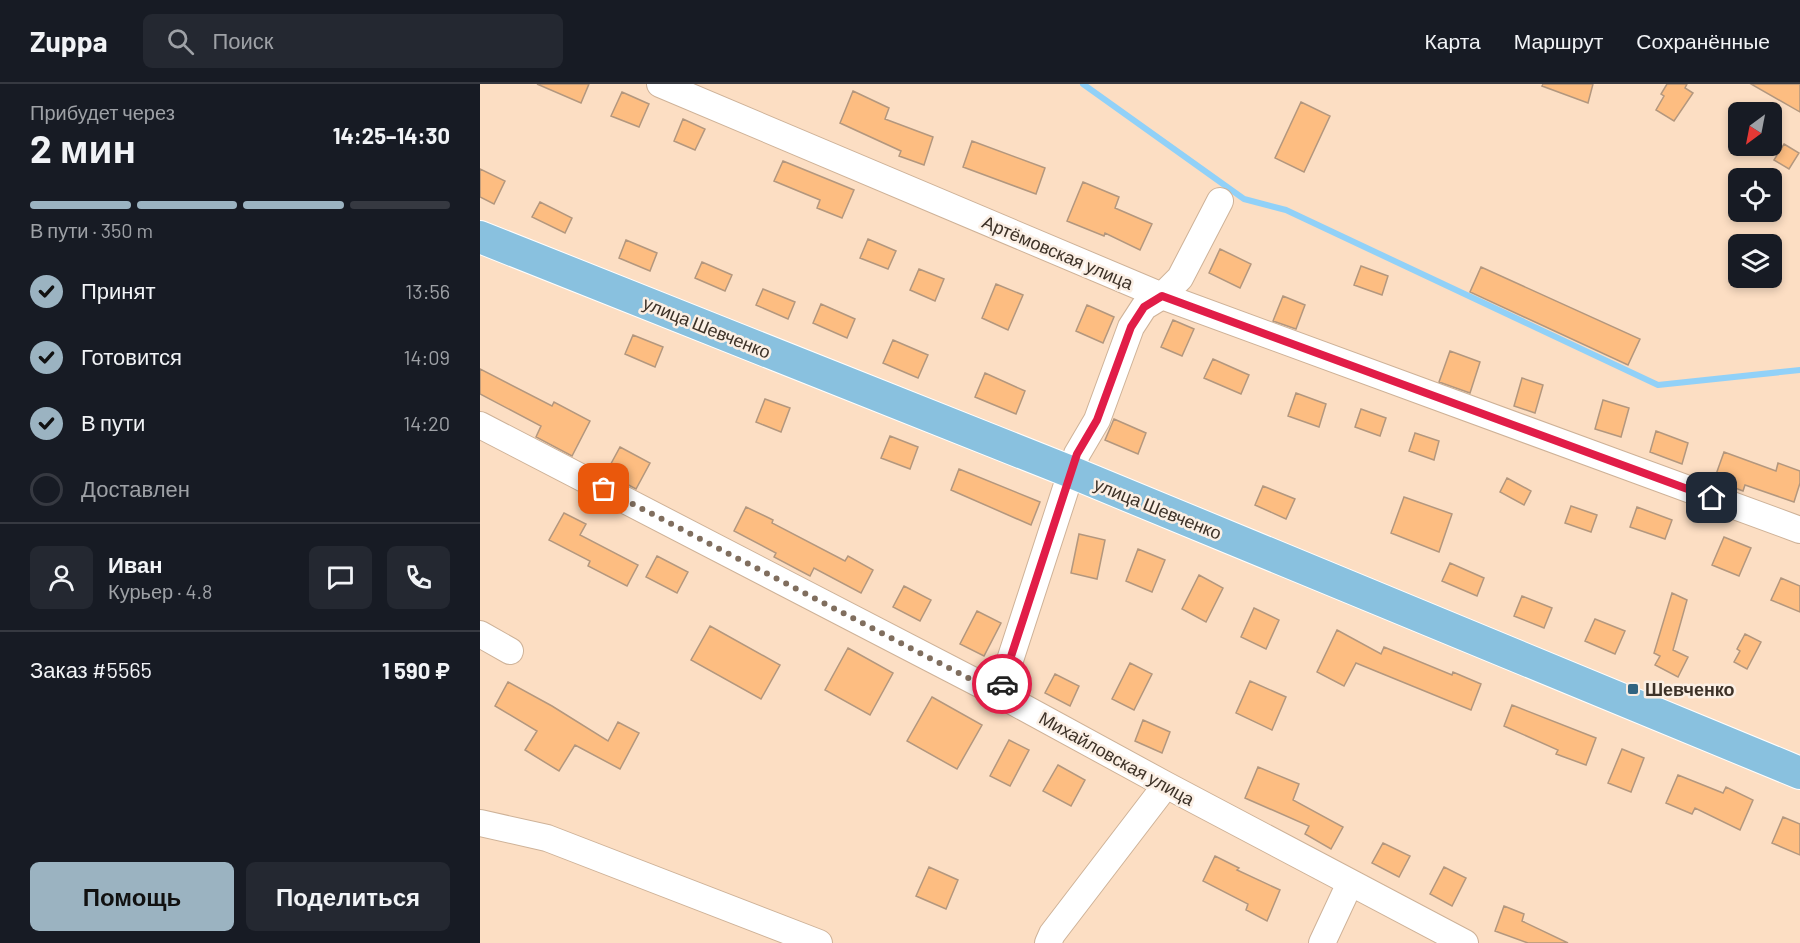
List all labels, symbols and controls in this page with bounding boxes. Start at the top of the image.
search box [143,14,563,68]
text: Zuppa [30,24,107,58]
icon: search [164,25,197,58]
text: Поиск [212,27,273,53]
text: Карта [1425,28,1481,53]
text: Маршрут [1514,28,1603,53]
text: Сохранённые [1636,28,1770,53]
text: Прибудет через [30,100,175,124]
north arrow [1728,102,1782,156]
map controls [1728,102,1782,288]
text: 14:25–14:30 [333,122,450,148]
text: 2 мин [30,124,136,171]
button: locate [1728,168,1782,222]
street label: Артёмовская улица [979,210,1138,294]
text: В пути · 350 m [30,218,153,242]
button: layers [1728,234,1782,288]
icon: check [30,275,63,308]
text: Принят [81,277,155,303]
text: 13:56 [405,279,450,303]
street label: улица Шевченко [640,291,774,363]
icon: check [30,341,63,374]
text: Готовится [81,343,182,369]
text: 14:09 [403,345,450,369]
icon: check [30,407,63,440]
text: В пути [81,409,145,435]
text: 14:20 [403,411,450,435]
pin [578,463,629,514]
icon: bag [587,472,620,505]
street label: улица Шевченко [1091,472,1225,544]
pin [1686,472,1737,523]
text: Доставлен [81,475,190,501]
icon: home [1695,481,1728,514]
button: person [30,546,93,609]
button: chat [309,546,372,609]
button: phone [387,546,450,609]
text: Иван [108,551,163,577]
text: Курьер · 4.8 [108,579,212,603]
courier [972,654,1032,714]
text: Заказ #5565 [30,656,152,682]
text: 1 590 ₽ [382,657,450,683]
icon: car [986,668,1019,701]
place label: Шевченко [1645,678,1735,700]
marker: Шевченко [1626,682,1640,696]
street label: Михайловская улица [1036,706,1199,810]
button: Помощь [30,862,234,931]
button: Поделиться [246,862,450,931]

